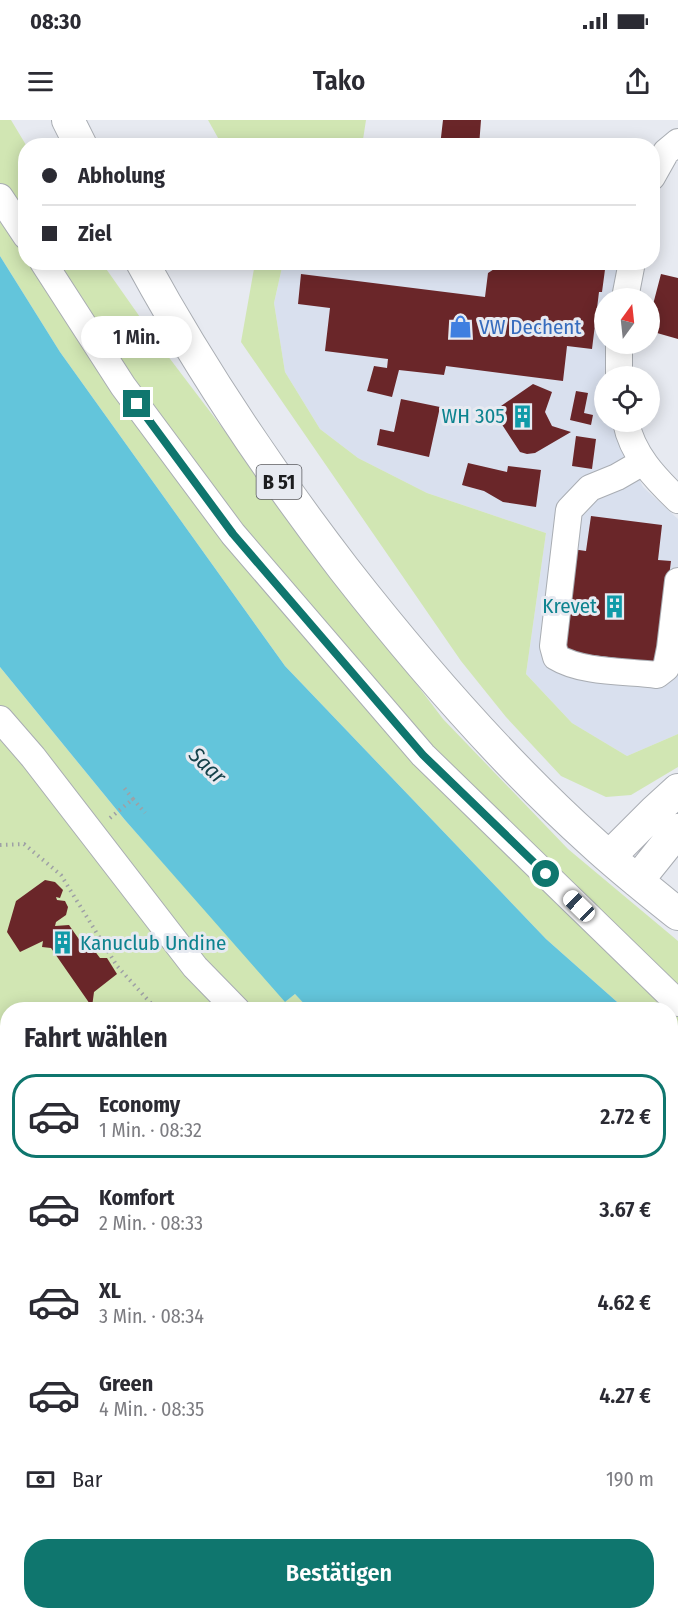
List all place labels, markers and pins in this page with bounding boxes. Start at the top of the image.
shop icon: VW Dechent [448,314,474,340]
place label: VW Dechent [479,314,581,340]
place label: WH 305 [442,403,505,429]
building icon: WH 305 [510,403,536,429]
place label: Krevet [542,593,597,619]
building icon: Krevet [602,593,628,619]
building icon: Kanuclub Undine [49,930,75,956]
place label: Kanuclub Undine [80,930,226,956]

